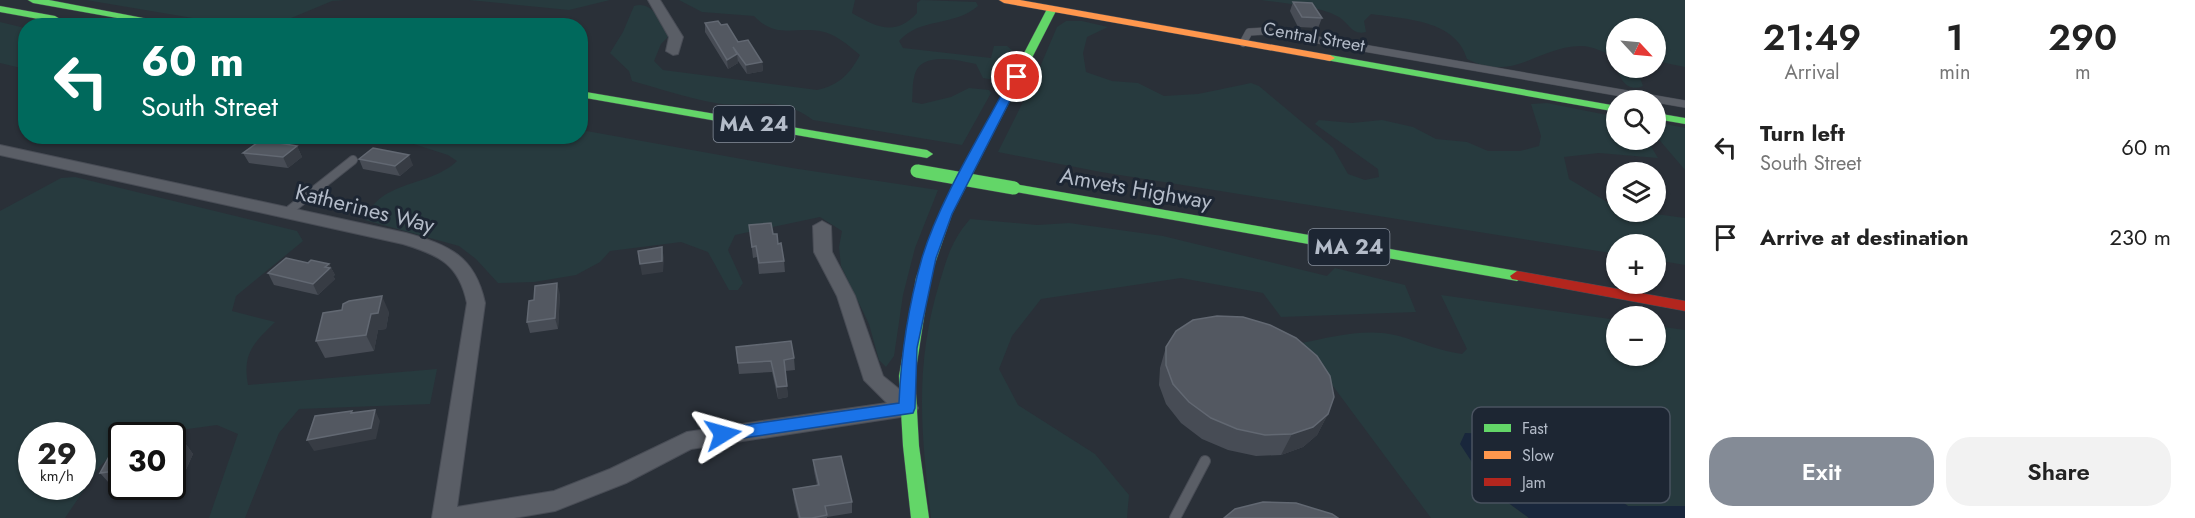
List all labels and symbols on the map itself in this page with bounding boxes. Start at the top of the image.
street label: Central Street [1261,15,1367,59]
north arrow [1606,18,1666,78]
pin [991,51,1042,102]
road number: MA 24 [714,106,795,142]
street label: Amvets Highway [1058,159,1215,217]
street label: Katherines Way [292,175,438,241]
road number: MA 24 [1308,229,1390,265]
position arrow [691,402,755,466]
legend [1472,407,1670,503]
text: Fast [1522,417,1548,440]
speed limit sign: 30 [108,422,186,500]
text: Slow [1522,444,1554,467]
text: Jam [1520,471,1546,494]

